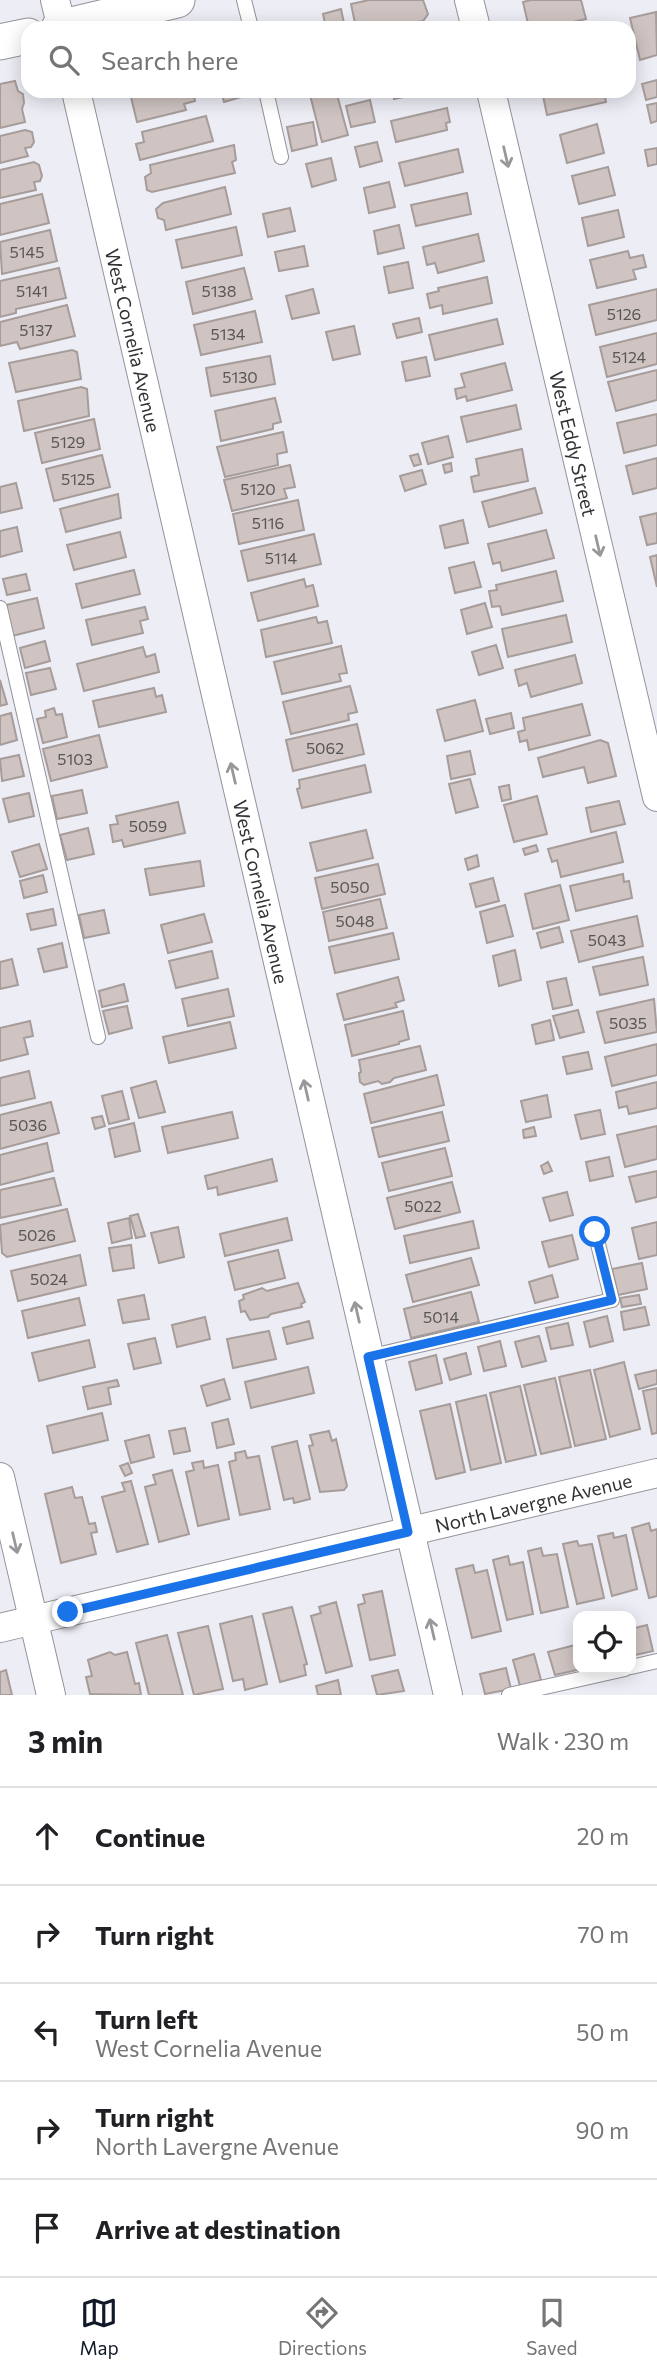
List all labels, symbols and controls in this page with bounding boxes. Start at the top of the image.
search box [21,21,636,98]
icon: search [45,41,83,79]
text: Search here [101,44,239,75]
one-way arrow [501,146,514,168]
house number: 5145 [10,242,44,261]
street label: West Cornelia Avenue [101,246,166,434]
house number: 5141 [16,281,48,300]
house number: 5138 [202,281,236,300]
house number: 5126 [607,304,641,323]
house number: 5137 [19,320,53,339]
house number: 5134 [211,324,246,343]
house number: 5124 [612,347,647,366]
house number: 5130 [222,367,258,386]
street label: West Eddy Street [546,368,602,519]
house number: 5129 [51,432,85,451]
house number: 5125 [61,469,95,488]
house number: 5120 [240,479,276,498]
house number: 5116 [252,513,284,532]
one-way arrow [592,534,605,557]
house number: 5114 [265,548,298,567]
house number: 5062 [306,738,344,757]
house number: 5103 [57,749,93,768]
one-way arrow [226,762,239,785]
street label: West Cornelia Avenue [229,798,294,986]
house number: 5059 [129,816,167,835]
house number: 5050 [330,877,370,896]
house number: 5048 [336,911,374,930]
house number: 5043 [588,930,626,949]
house number: 5035 [609,1013,647,1032]
one-way arrow [299,1079,313,1102]
house number: 5036 [9,1115,47,1134]
house number: 5022 [404,1196,442,1215]
route start [579,1216,610,1247]
house number: 5026 [18,1225,56,1244]
house number: 5024 [30,1269,68,1288]
one-way arrow [350,1301,364,1324]
house number: 5014 [423,1307,459,1326]
street label: North Lavergne Avenue [433,1468,634,1537]
one-way arrow [9,1531,23,1554]
route end [52,1596,83,1627]
map controls [573,1611,636,1674]
button: locate [573,1611,636,1674]
one-way arrow [425,1618,438,1641]
text: 3 min [28,1722,103,1759]
text: Walk · 230 m [497,1727,629,1755]
icon: ahead [28,1817,66,1855]
text: Continue [95,1821,205,1852]
text: 20 m [577,1822,629,1850]
icon: right [28,1915,66,1953]
text: Turn right [95,1919,214,1950]
text: 70 m [577,1920,629,1948]
text: Turn left [95,2003,198,2034]
icon: left [28,2013,66,2051]
text: 50 m [576,2018,629,2046]
text: West Cornelia Avenue [95,2034,322,2062]
text: Turn right [95,2101,214,2132]
icon: right [28,2111,66,2149]
text: 90 m [576,2116,629,2144]
text: North Lavergne Avenue [95,2132,339,2160]
icon: arrive [28,2209,66,2247]
text: Arrive at destination [95,2213,341,2244]
tab: Map [80,2294,119,2359]
tab: Directions [278,2294,367,2359]
tab: Saved [526,2294,577,2359]

